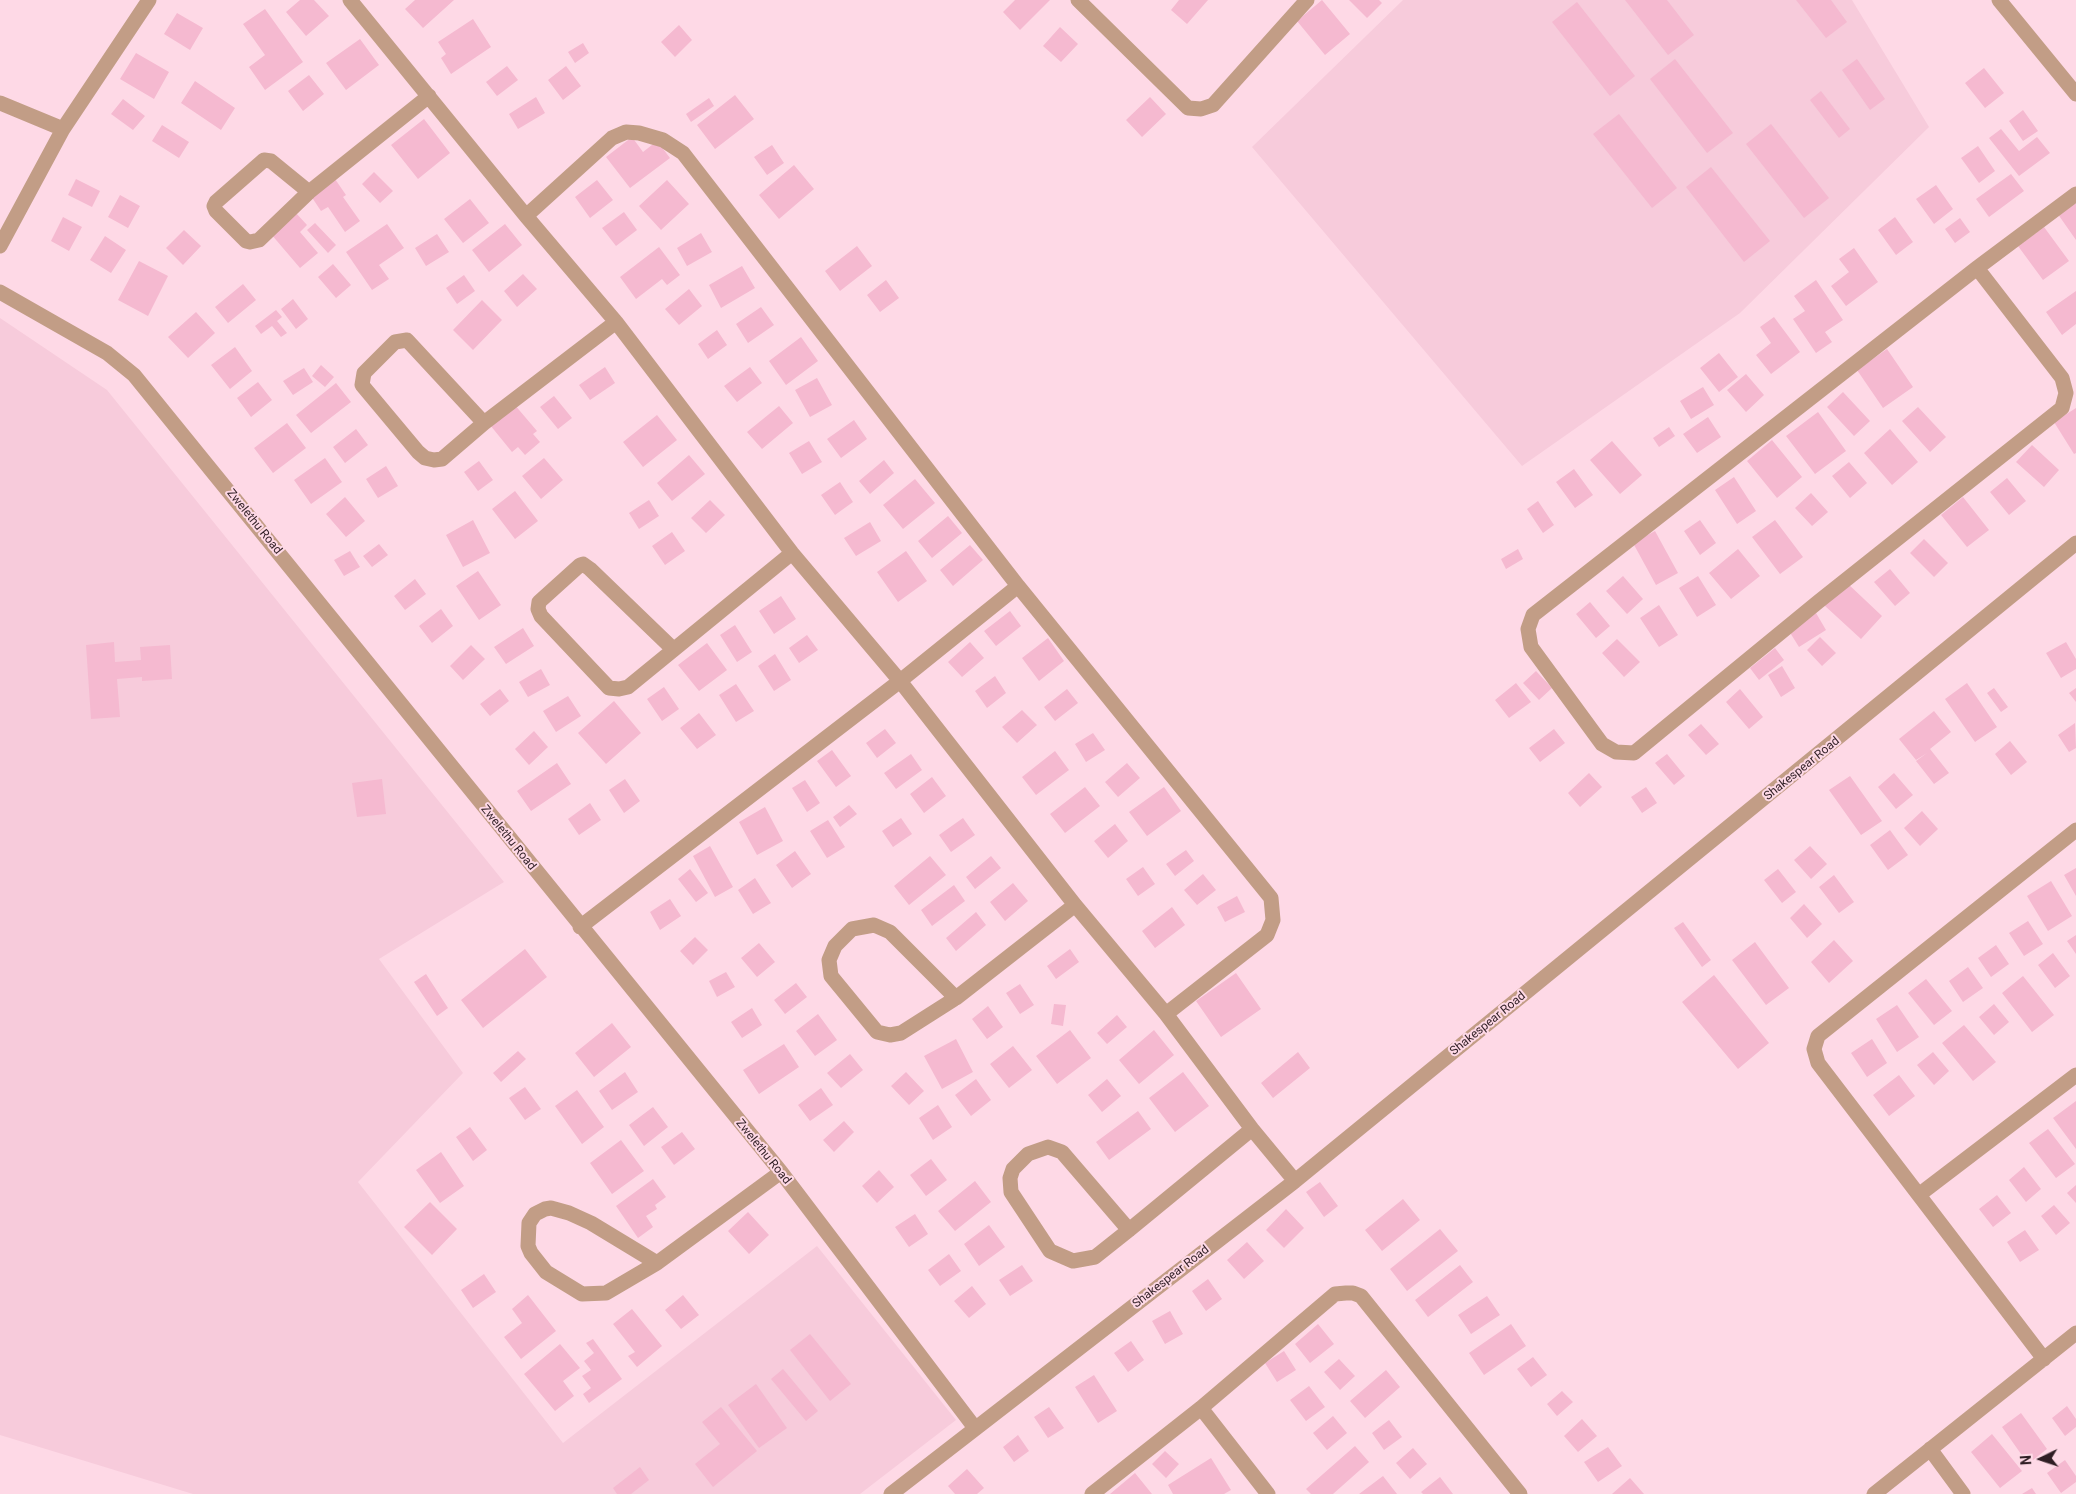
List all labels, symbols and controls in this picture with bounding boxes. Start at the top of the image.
street label: Zwelethu Road [223,487,285,557]
street label: Shakespear Road [1761,734,1843,804]
street label: Zwelethu Road [477,803,539,873]
street label: Shakespear Road [1447,989,1529,1059]
street label: Zwelethu Road [732,1117,794,1187]
street label: Shakespear Road [1130,1243,1212,1311]
north arrow [2016,1434,2066,1484]
text: N [2018,1455,2034,1466]

